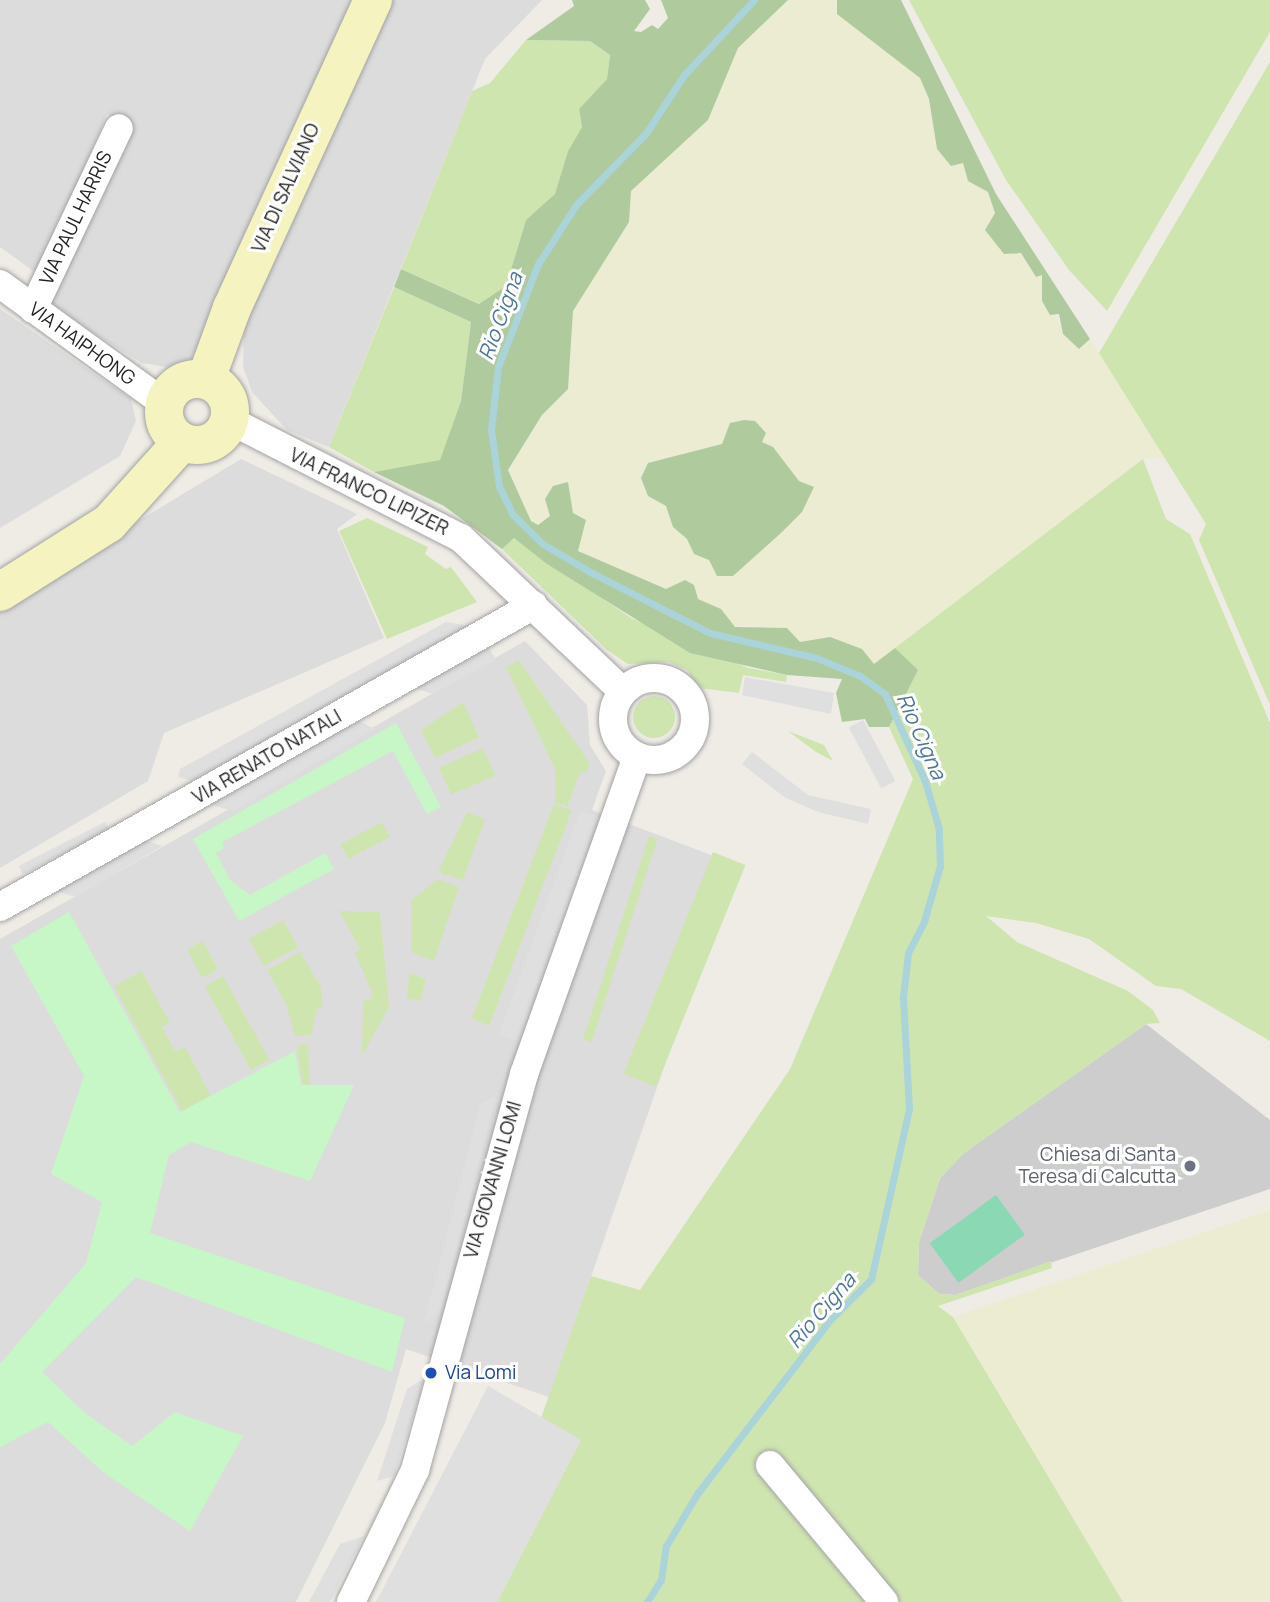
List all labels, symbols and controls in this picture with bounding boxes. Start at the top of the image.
street label: VIA DI SALVIANO [247,120,325,256]
street label: VIA PAUL HARRIS [35,147,117,289]
water label: Rio Cigna [473,269,527,363]
street label: VIA HAIPHONG [24,298,140,390]
street label: VIA FRANCO LIPIZER [286,444,452,540]
water label: Rio Cigna [892,689,952,783]
street label: VIA RENATO NATALI [188,705,346,809]
street label: VIA GIOVANNI LOMI [460,1099,526,1261]
place label: Chiesa di Santa Teresa di Calcutta [1018,1144,1176,1188]
marker: Chiesa di Santa Teresa di Calcutta [1182,1158,1198,1174]
water label: Rio Cigna [782,1267,860,1353]
place label: Via Lomi [445,1362,516,1384]
marker: Via Lomi [423,1365,439,1381]

